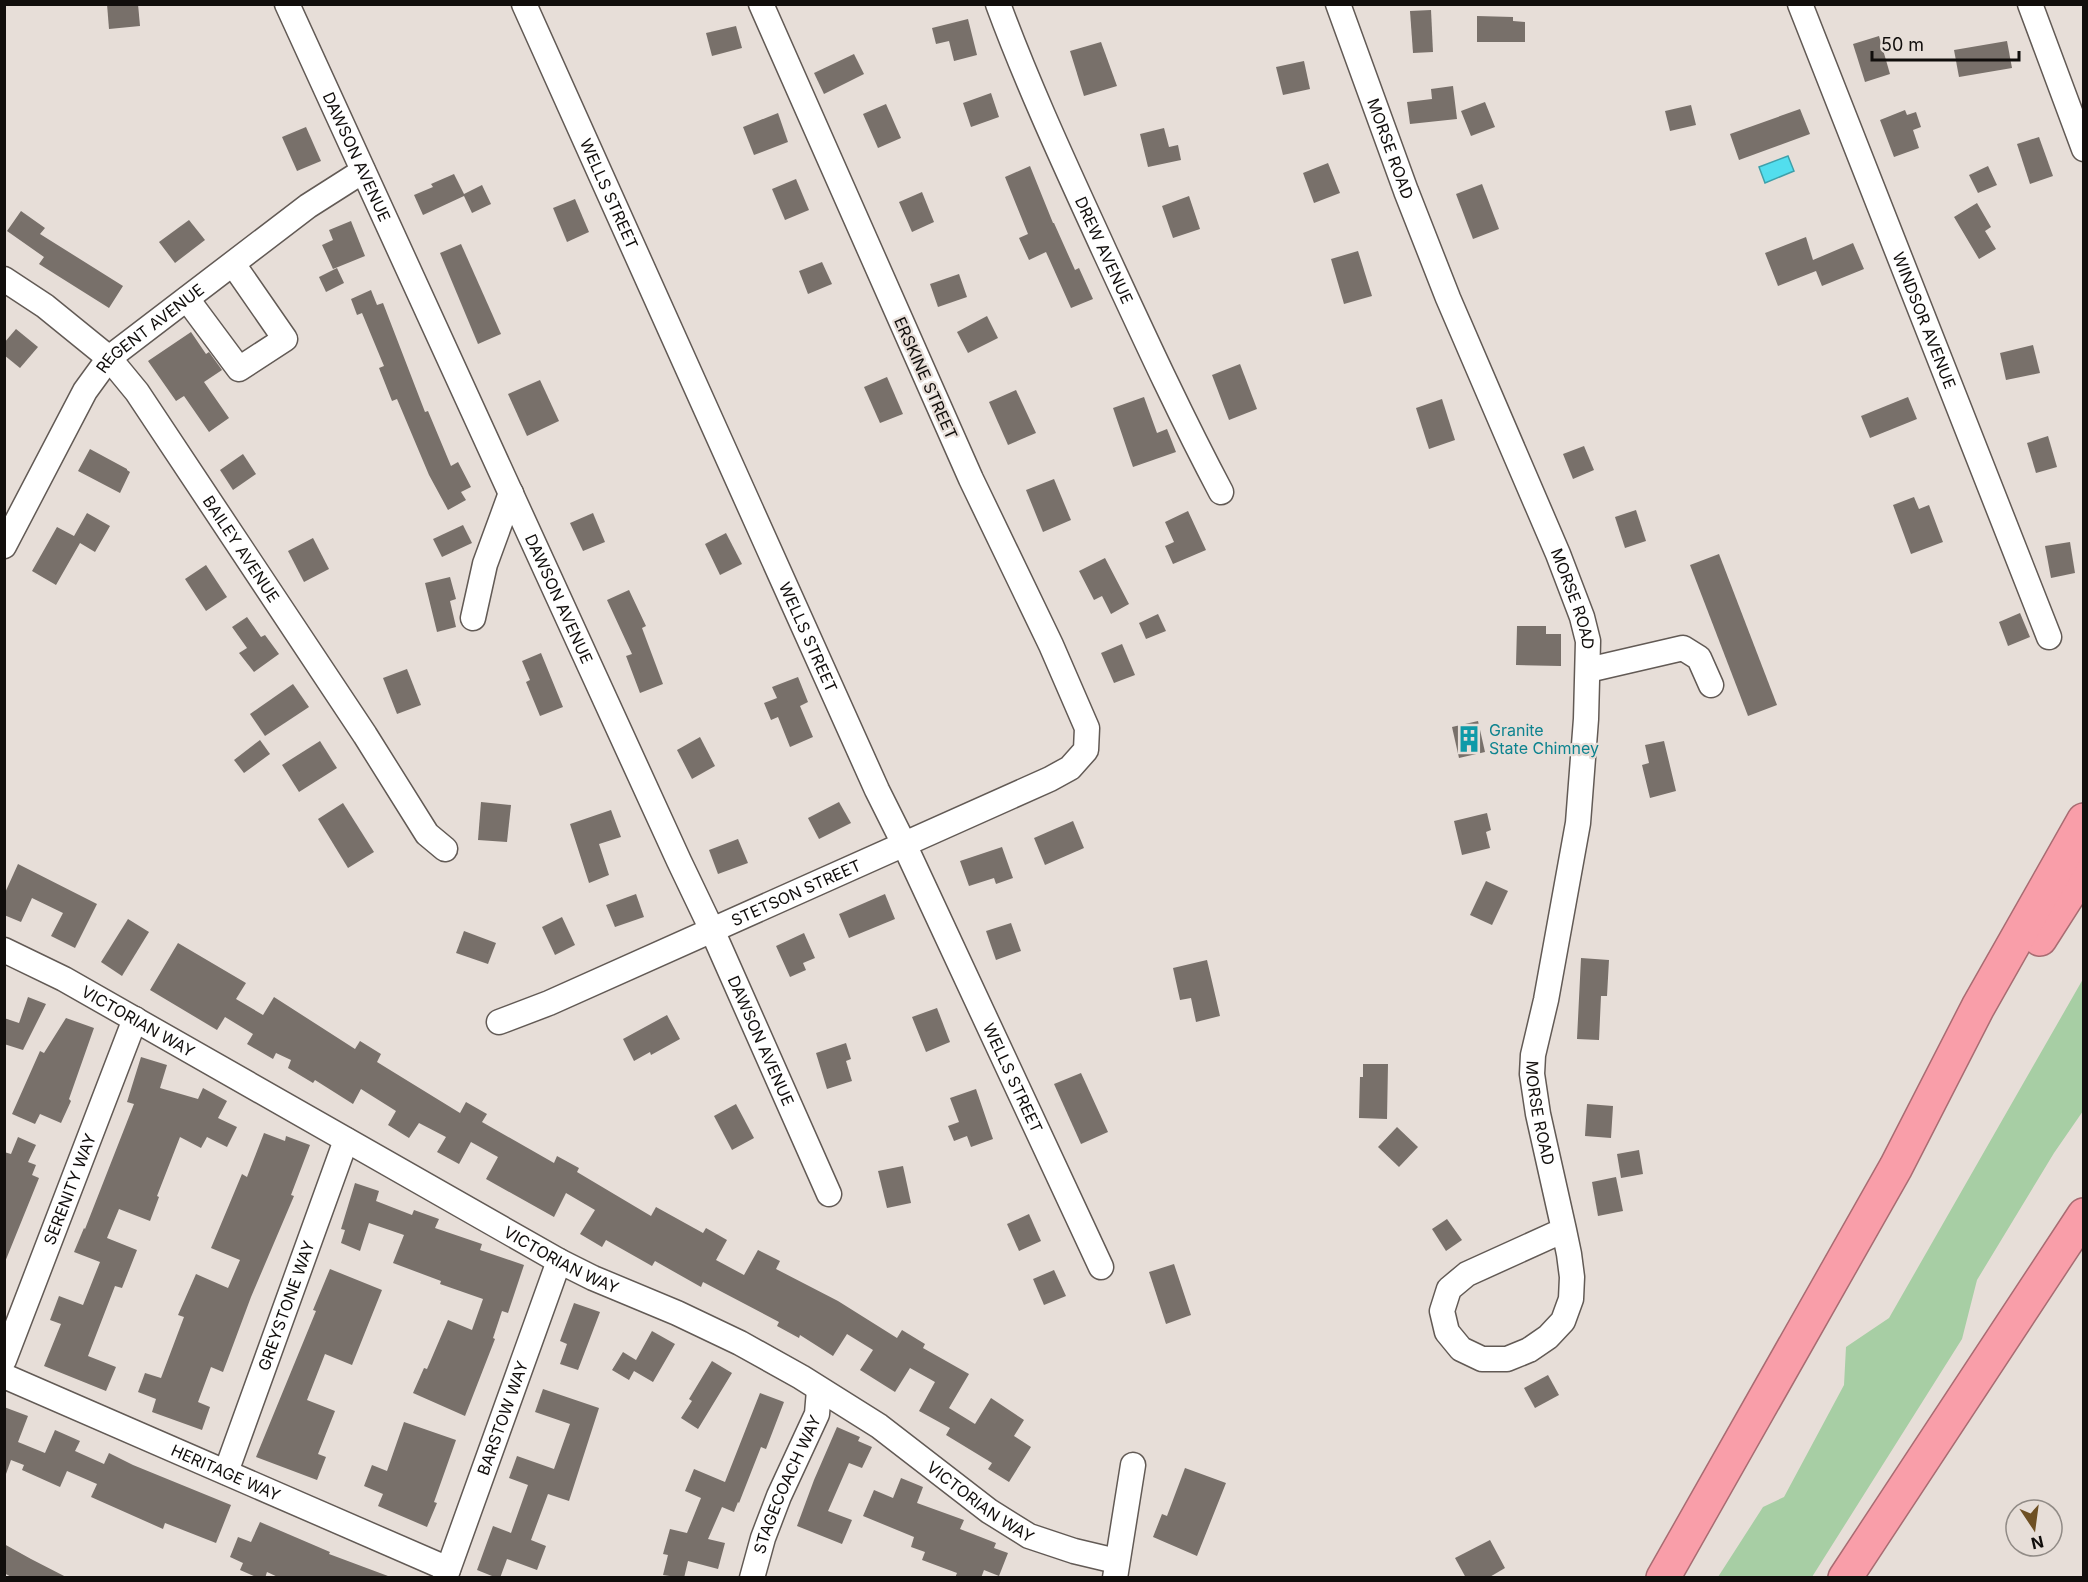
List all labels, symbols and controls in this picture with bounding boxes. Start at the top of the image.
scale bar [1872,24,2019,62]
text: 50 m [1881,34,1924,55]
street label: DAWSON AVENUE [319,89,395,225]
street label: MORSE ROAD [1363,96,1418,202]
street label: WELLS STREET [576,135,643,252]
street label: DREW AVENUE [1071,193,1138,307]
street label: WINDSOR AVENUE [1889,249,1960,392]
street label: REGENT AVENUE [92,279,208,377]
street label: ERSKINE STREET [890,314,962,442]
street label: BAILEY AVENUE [199,492,284,606]
street label: DAWSON AVENUE [521,531,597,667]
street label: MORSE ROAD [1547,545,1598,650]
street label: WELLS STREET [775,579,842,695]
place label: Granite State Chimney [1489,720,1599,758]
building icon: Granite State Chimney [1454,724,1484,754]
street label: STETSON STREET [728,855,864,930]
street label: DAWSON AVENUE [724,973,799,1109]
street label: VICTORIAN WAY [78,981,198,1061]
street label: WELLS STREET [979,1020,1047,1136]
street label: MORSE ROAD [1522,1060,1559,1167]
street label: SERENITY WAY [39,1130,100,1248]
street label: VICTORIAN WAY [500,1222,622,1298]
street label: GREYSTONE WAY [254,1238,319,1373]
street label: BARSTOW WAY [473,1358,532,1478]
street label: STAGECOACH WAY [749,1412,825,1556]
street label: HERITAGE WAY [168,1440,284,1505]
street label: VICTORIAN WAY [923,1457,1038,1547]
north arrow [2004,1498,2064,1558]
text: N [2029,1531,2046,1554]

